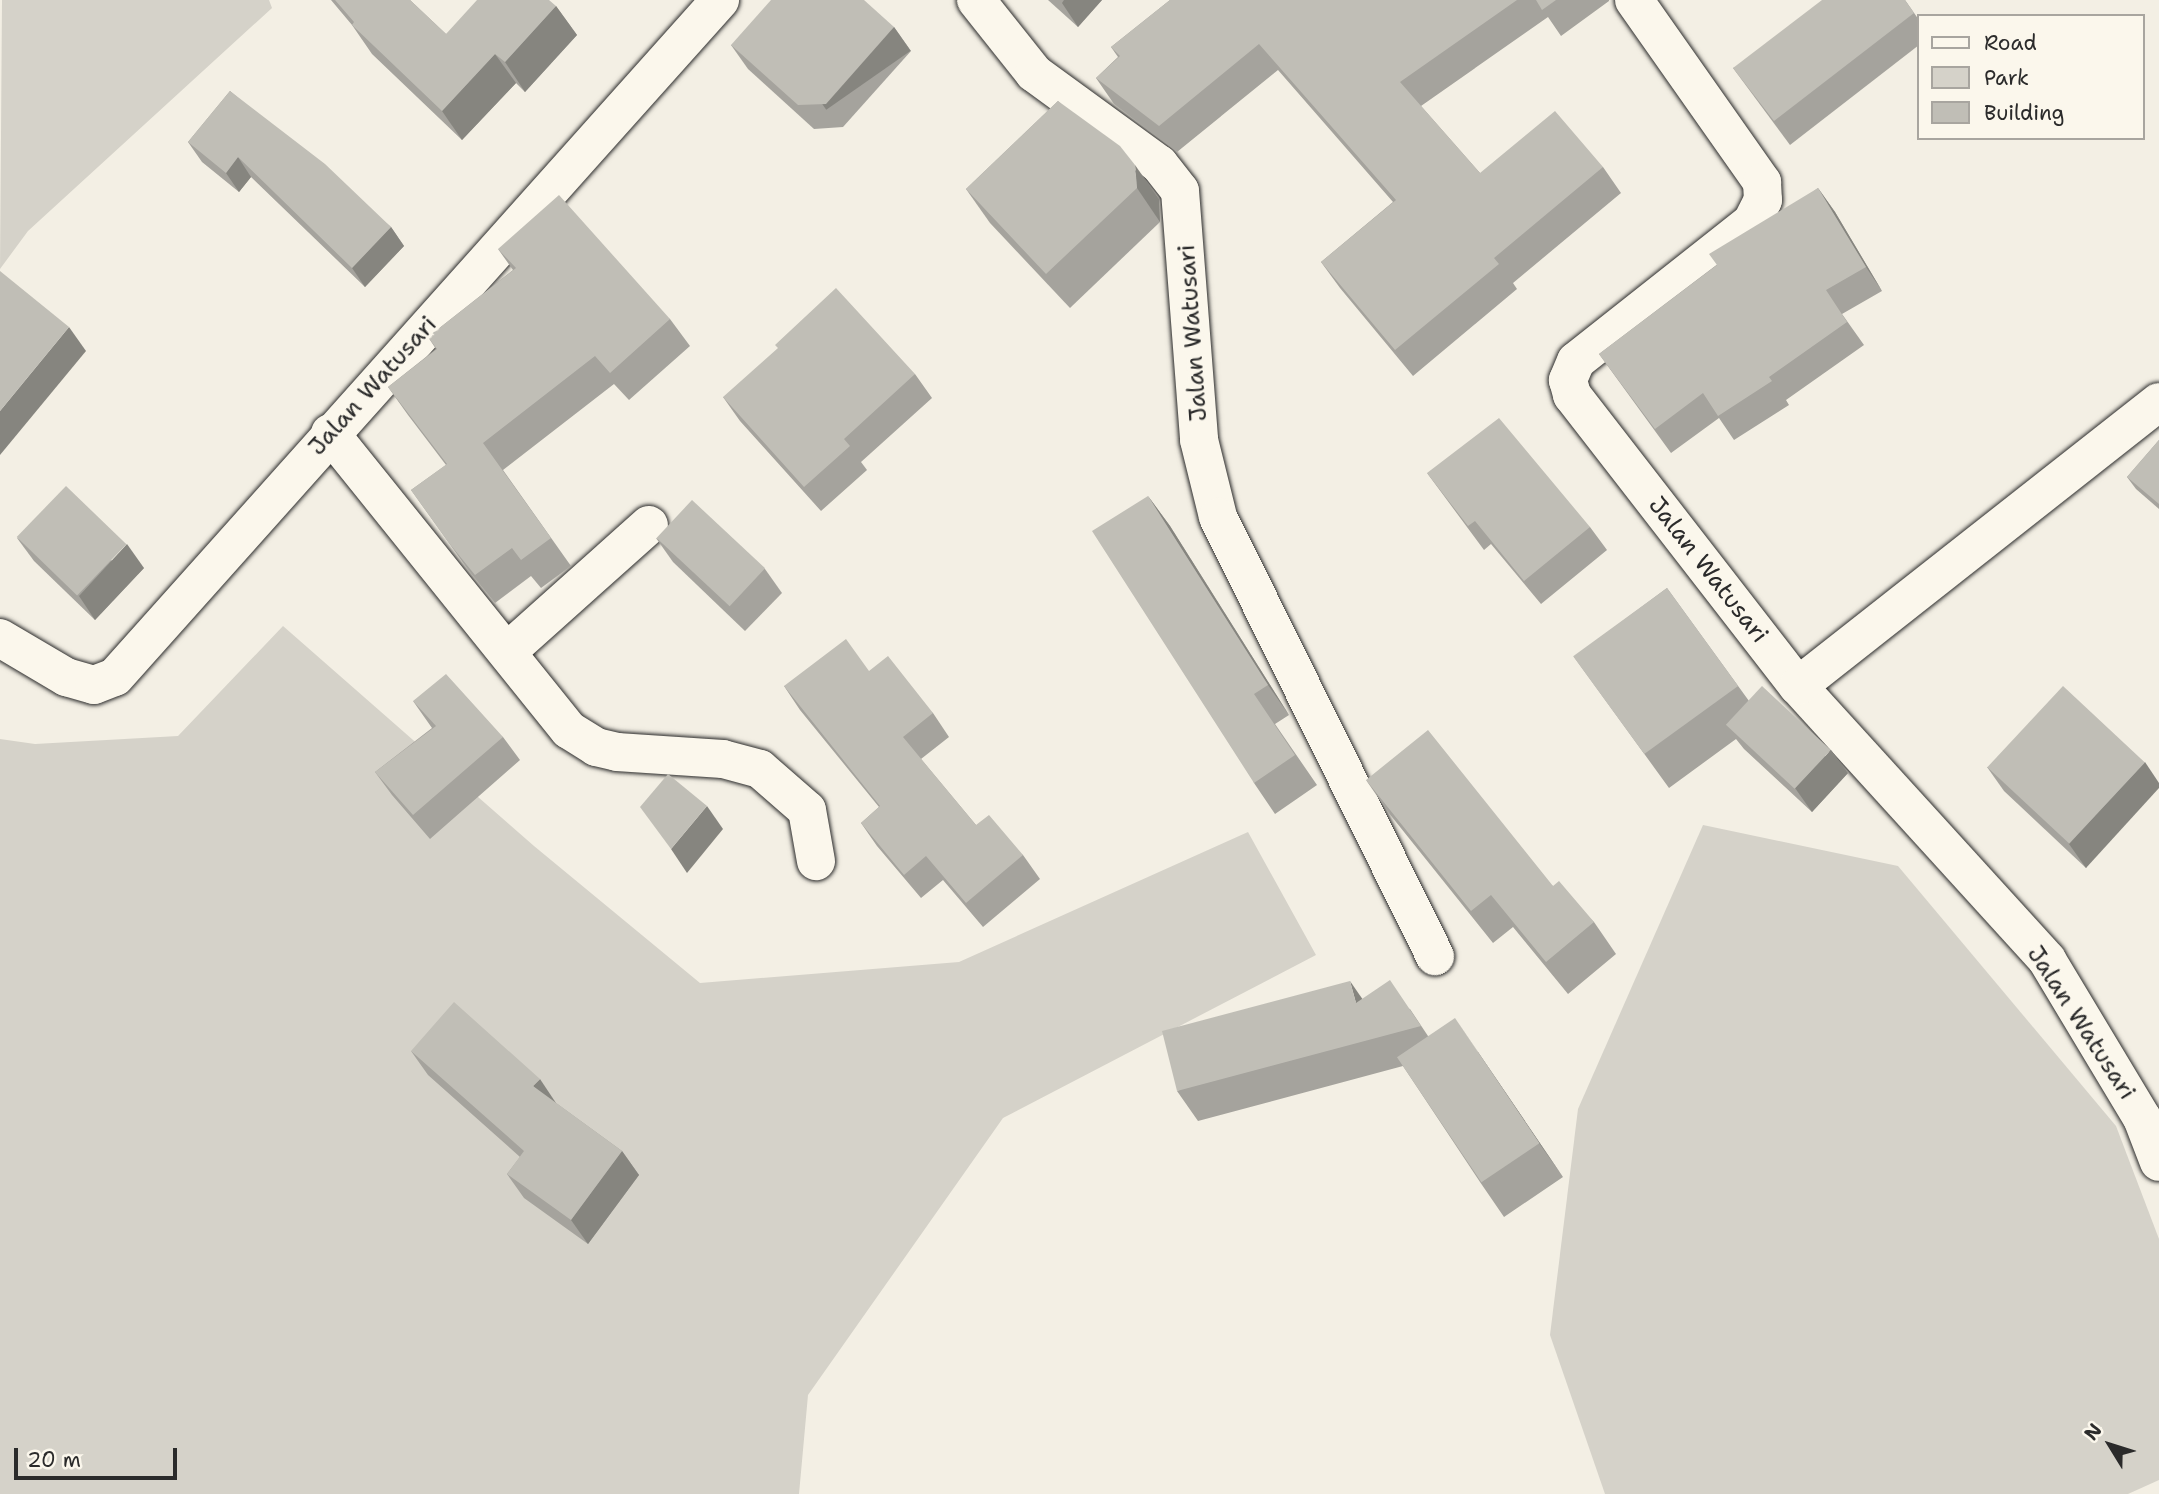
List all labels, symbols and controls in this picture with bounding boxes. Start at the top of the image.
legend [1918,14,2145,140]
text: Road [1984,29,2037,57]
text: Park [1984,64,2029,92]
text: Building [1984,99,2064,127]
street label: Jalan Watusari [1172,243,1214,423]
street label: Jalan Watusari [303,310,443,462]
street label: Jalan Watusari [1642,491,1774,649]
street label: Jalan Watusari [2021,941,2141,1105]
north arrow [2075,1410,2145,1480]
text: N [2079,1418,2108,1445]
scale bar [18,1434,180,1478]
text: 20 m [27,1446,81,1474]

